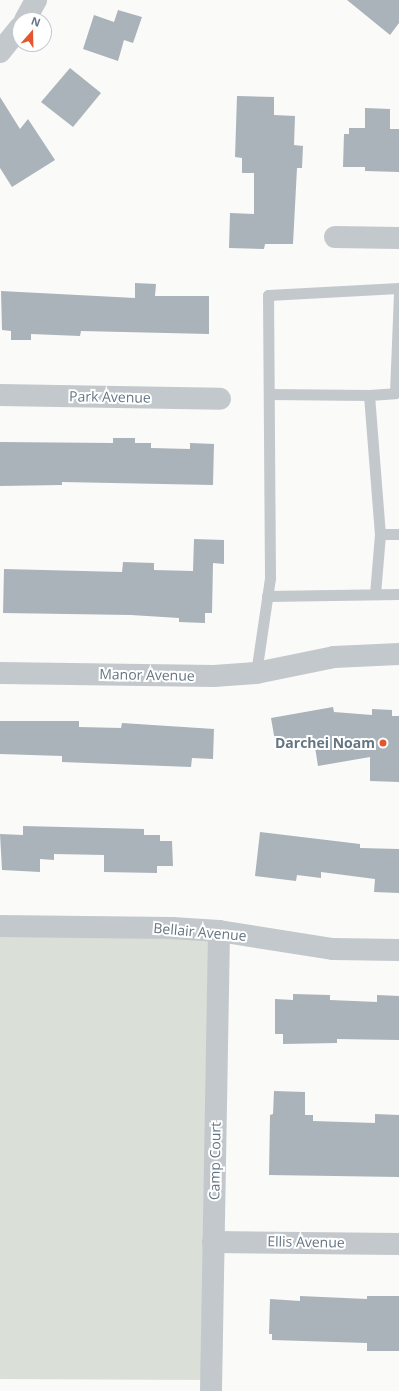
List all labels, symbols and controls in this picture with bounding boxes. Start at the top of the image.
north arrow [12,12,52,52]
text: N [29,13,43,30]
street label: Park Avenue [69,388,151,406]
street label: Manor Avenue [99,666,195,684]
place label: Darchei Noam [275,735,375,751]
marker: Darchei Noam [378,738,388,748]
street label: Bellair Avenue [153,920,247,944]
street label: Camp Court [206,1122,224,1200]
street label: Ellis Avenue [267,1233,345,1251]

